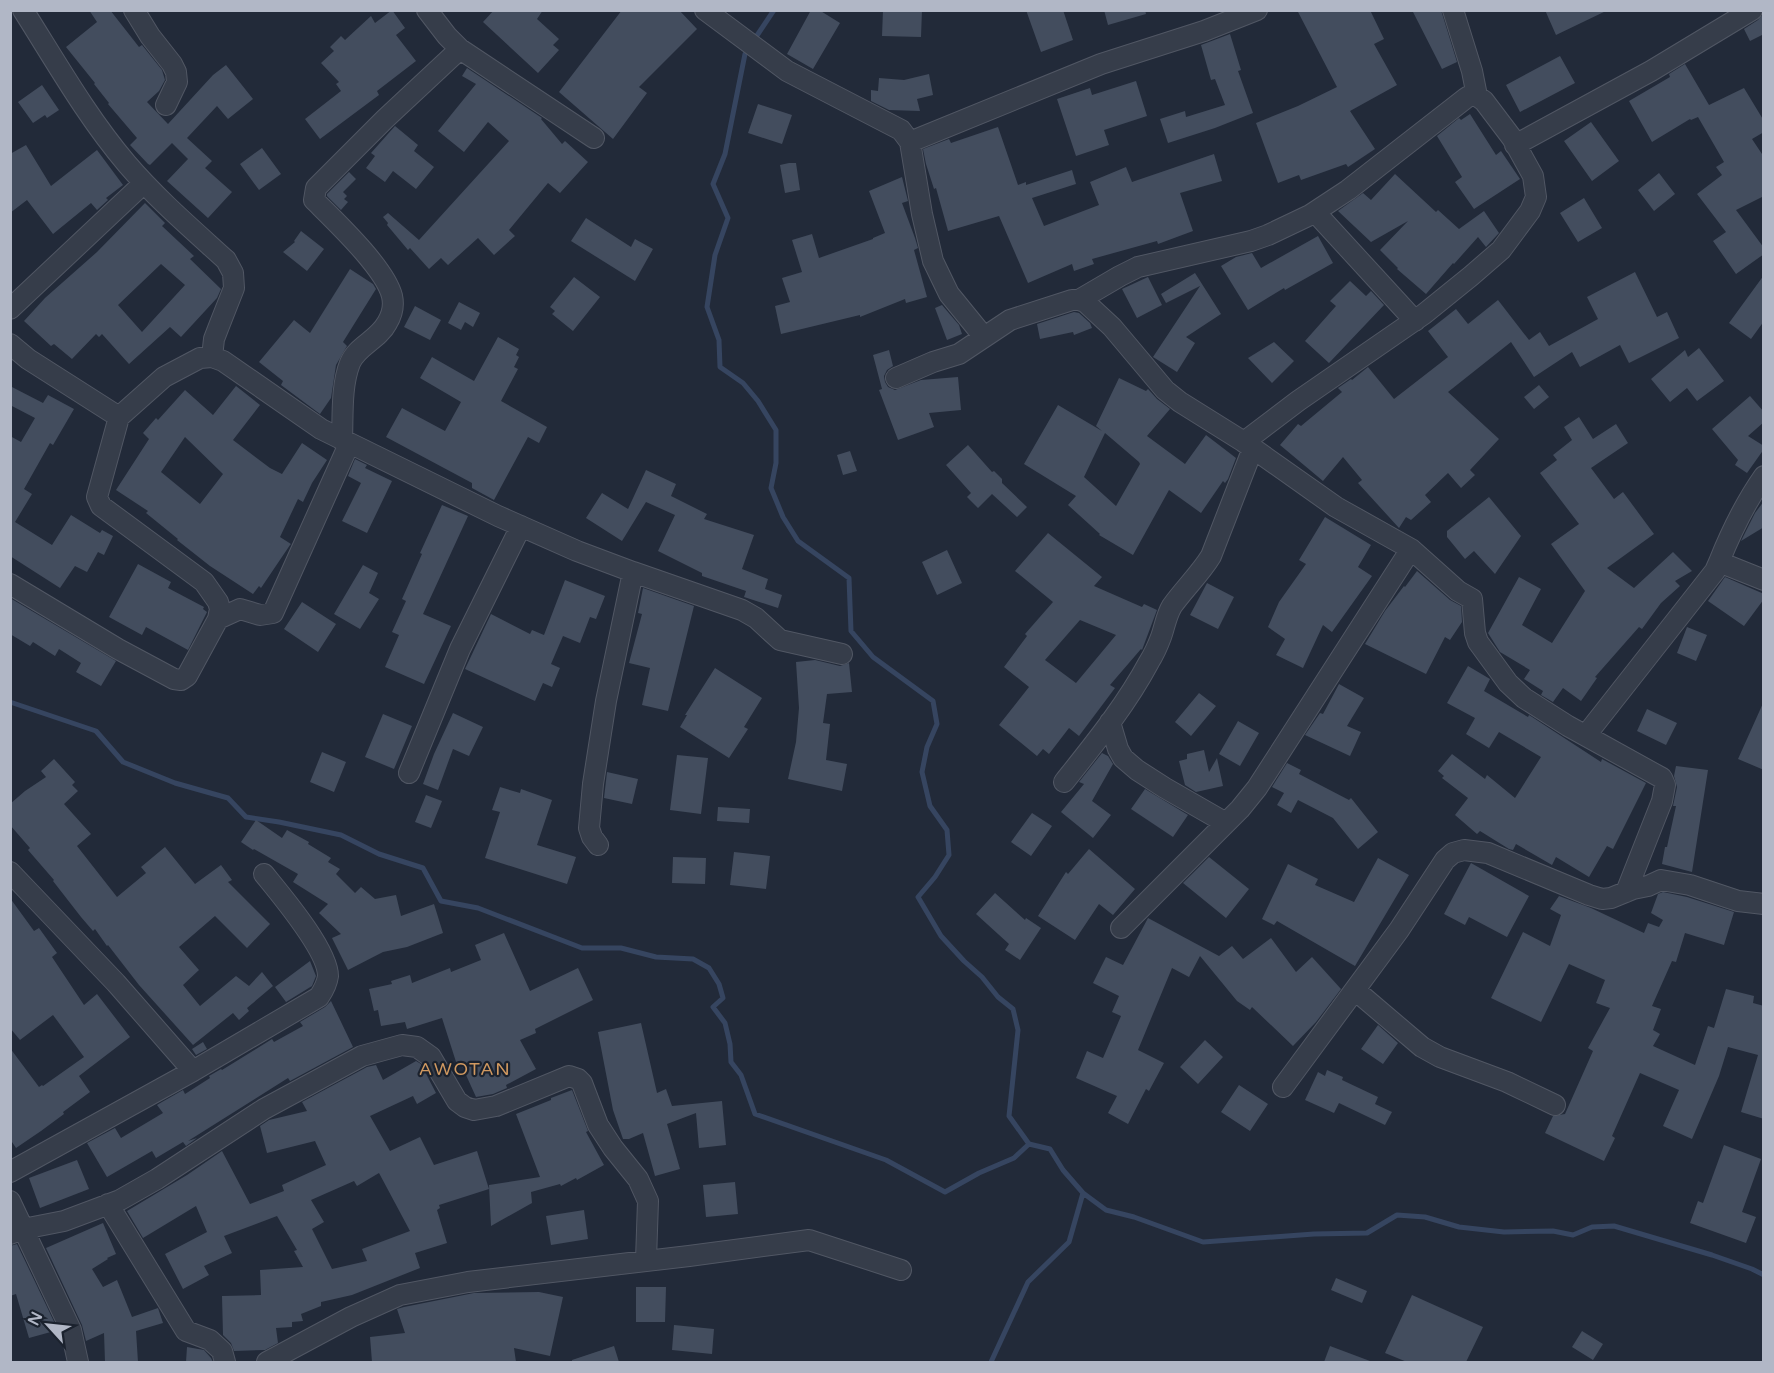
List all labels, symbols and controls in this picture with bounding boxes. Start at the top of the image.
district label: AWOTAN [419,1058,511,1080]
north arrow [18,1295,78,1355]
text: N [24,1308,47,1329]

